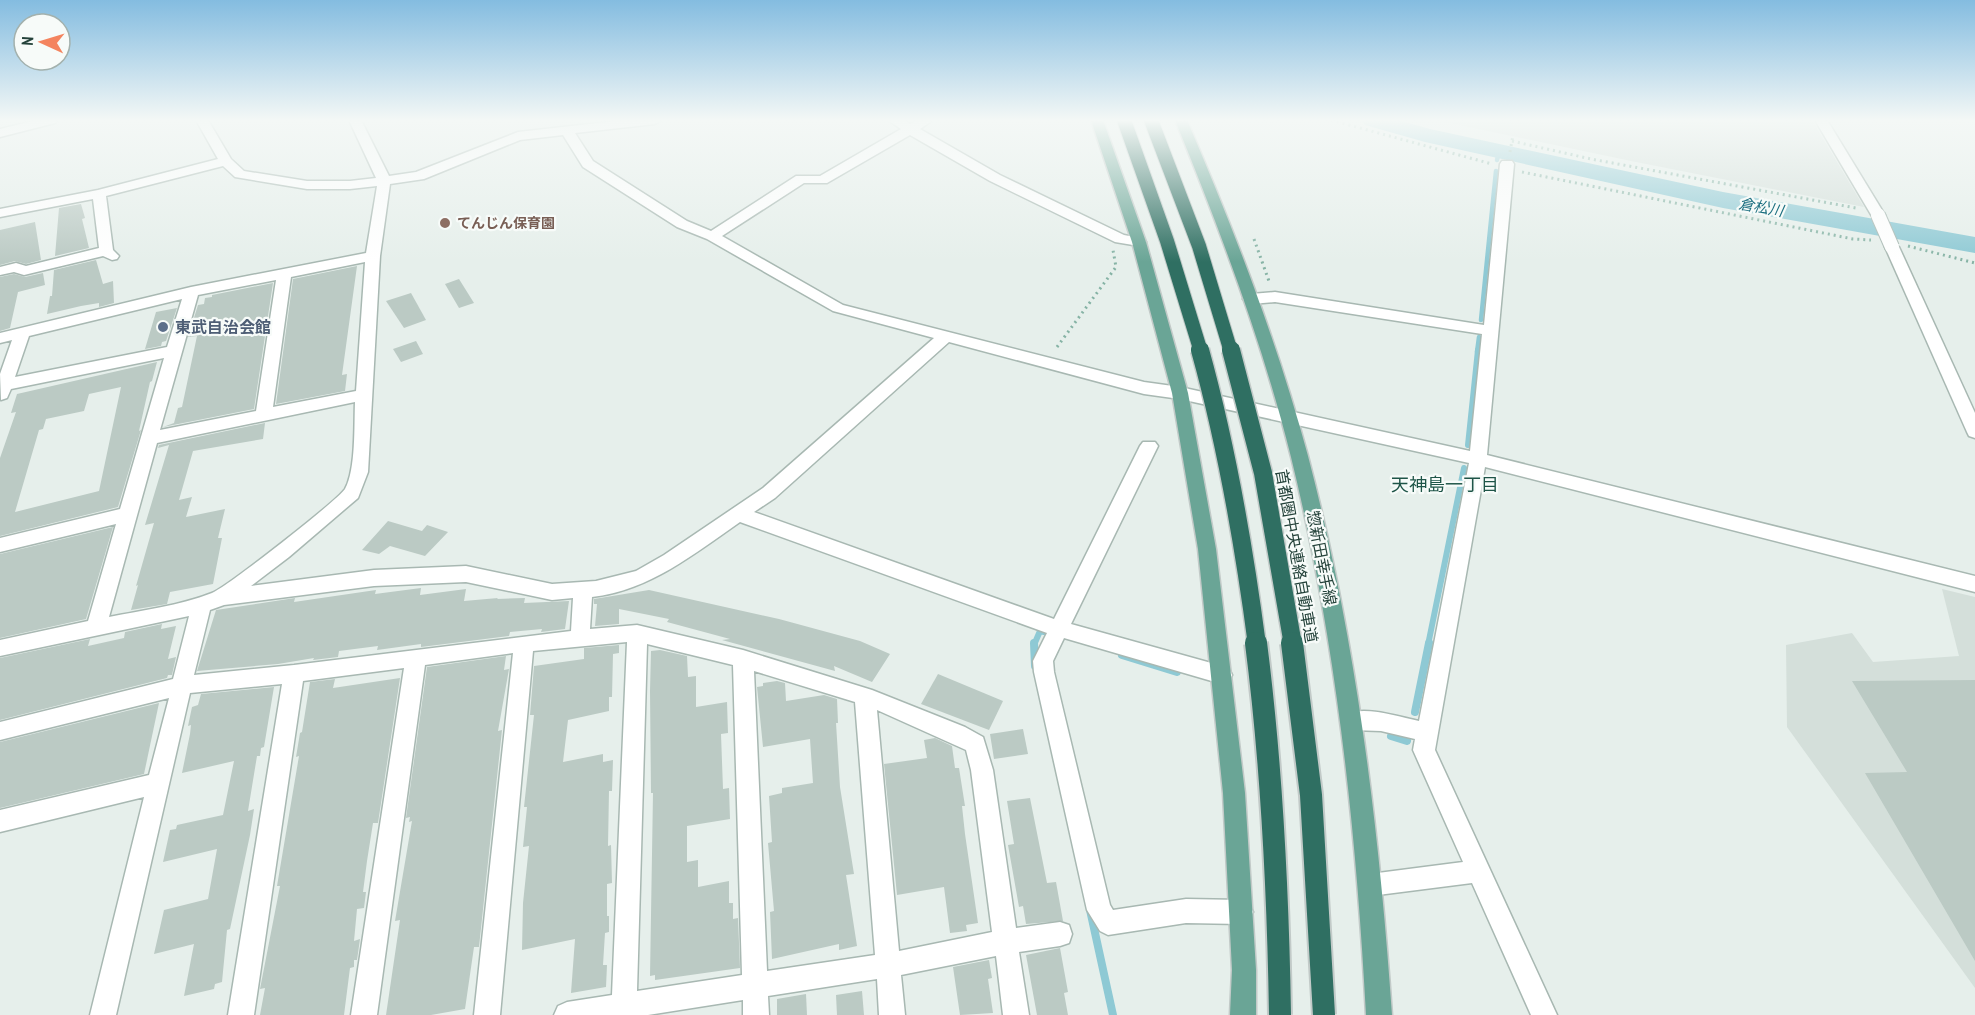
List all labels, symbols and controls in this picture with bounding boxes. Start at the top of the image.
north arrow [12,12,72,72]
text: N [17,36,37,46]
water label: 倉松川 [1737,194,1787,221]
place label: てんじん保育園 [457,214,555,232]
marker: てんじん保育園 [438,216,452,230]
place label: 東武自治会館 [175,317,271,337]
marker: 東武自治会館 [156,320,170,334]
street label: 首都圏中央連絡自動車道 [1272,468,1322,644]
district label: 天神島一丁目 [1391,473,1499,496]
street label: 惣新田幸手線 [1303,509,1341,607]

